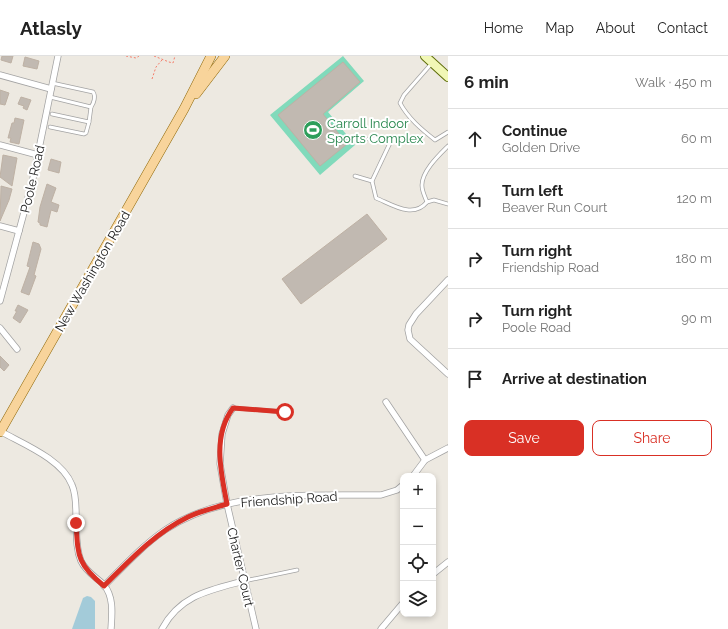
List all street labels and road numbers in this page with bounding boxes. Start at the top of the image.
street label: Poole Road [17,144,48,214]
street label: New Washington Road [52,208,133,334]
street label: Friendship Road [240,489,338,510]
street label: Charter Court [224,526,257,609]

